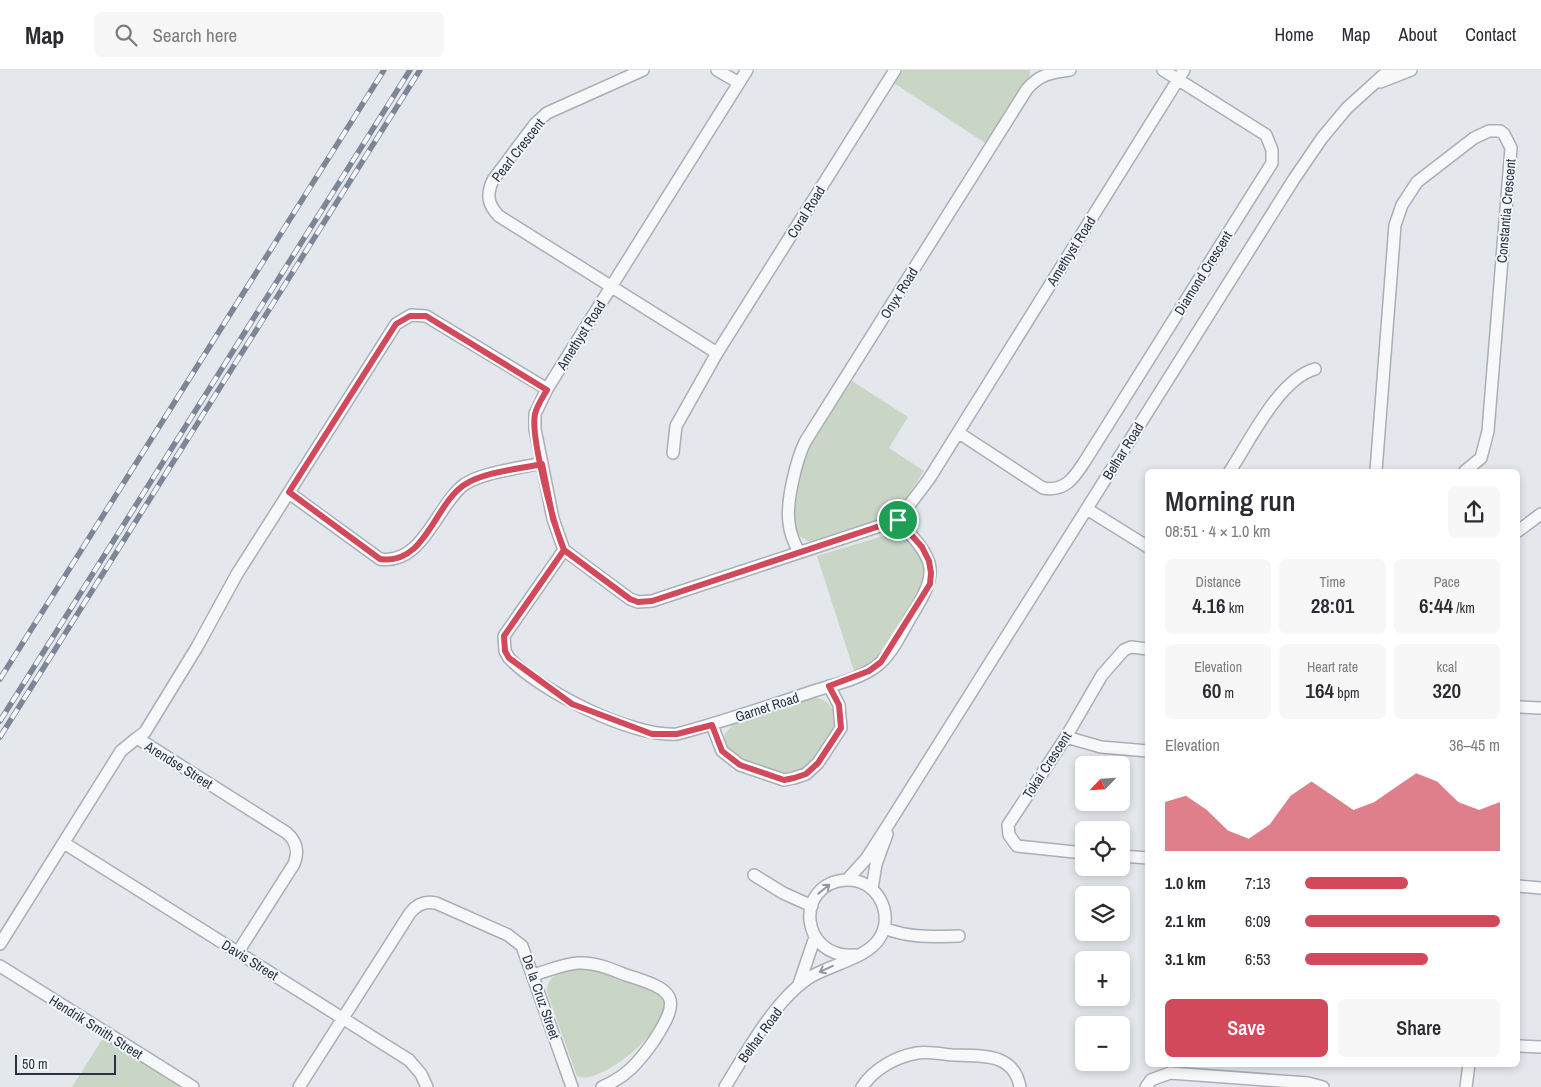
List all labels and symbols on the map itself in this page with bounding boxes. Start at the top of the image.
street label: Pearl Crescent [488,115,548,185]
street label: Constantia Crescent [1492,158,1520,264]
street label: Coral Road [783,183,829,241]
street label: Amethyst Road [1042,213,1099,290]
street label: Diamond Crescent [1170,228,1236,318]
street label: Onyx Road [876,264,922,322]
street label: Amethyst Road [552,297,609,374]
street label: Belhar Road [1098,419,1148,483]
pin [877,499,919,541]
street label: Garnet Road [733,688,801,726]
street label: Tokai Crescent [1019,728,1075,802]
street label: Arendse Street [141,737,216,793]
north arrow [1075,756,1130,811]
one-way arrow [818,884,831,895]
street label: Davis Street [218,936,282,984]
street label: De la Cruz Street [518,952,564,1042]
one-way arrow [818,964,833,974]
street label: Hendrik Smith Street [46,991,146,1063]
street label: Belhar Road [734,1004,786,1066]
scale bar [15,1052,116,1075]

